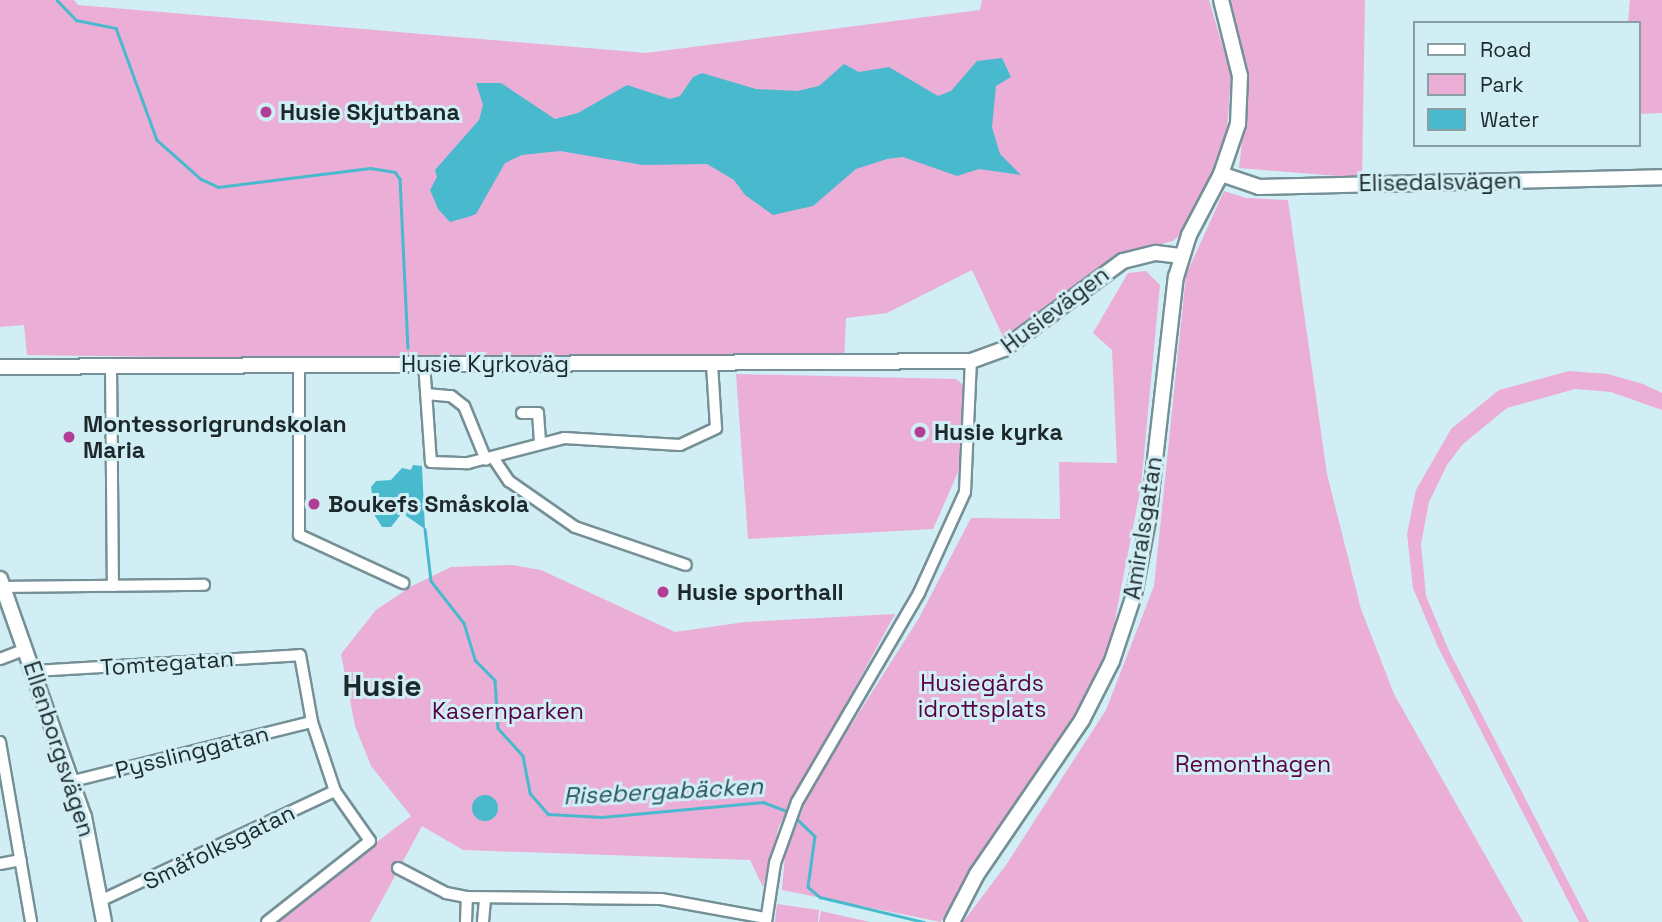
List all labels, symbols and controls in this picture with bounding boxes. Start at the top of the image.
legend [1414,21,1641,147]
text: Road [1480,36,1532,63]
text: Park [1480,71,1524,98]
place label: Husie Skjutbana [280,98,460,126]
marker: Husie Skjutbana [258,104,274,120]
text: Water [1480,106,1539,133]
street label: Elisedalsvägen [1358,167,1522,197]
street label: Husievägen [996,261,1114,359]
street label: Husie Kyrkoväg [401,350,569,378]
place label: Montessorigrundskolan Maria [83,410,347,464]
place label: Husie kyrka [934,418,1063,446]
marker: Husie kyrka [912,424,928,440]
marker: Montessorigrundskolan Maria [61,429,77,445]
street label: Amiralsgatan [1118,455,1168,601]
place label: Boukefs Småskola [328,490,529,518]
marker: Boukefs Småskola [306,496,322,512]
place label: Husie sporthall [677,578,844,606]
marker: Husie sporthall [655,584,671,600]
street label: Tomtegatan [99,645,235,681]
street label: Ellenborgsvägen [18,658,100,840]
district label: Husie [342,668,422,704]
park label: Husiegårds idrottsplats [918,669,1046,723]
park label: Kasernparken [432,697,584,725]
street label: Pysslinggatan [112,720,272,784]
park label: Remonthagen [1175,750,1331,778]
water label: Risebergabäcken [562,771,764,811]
street label: Småfolksgatan [139,798,299,896]

